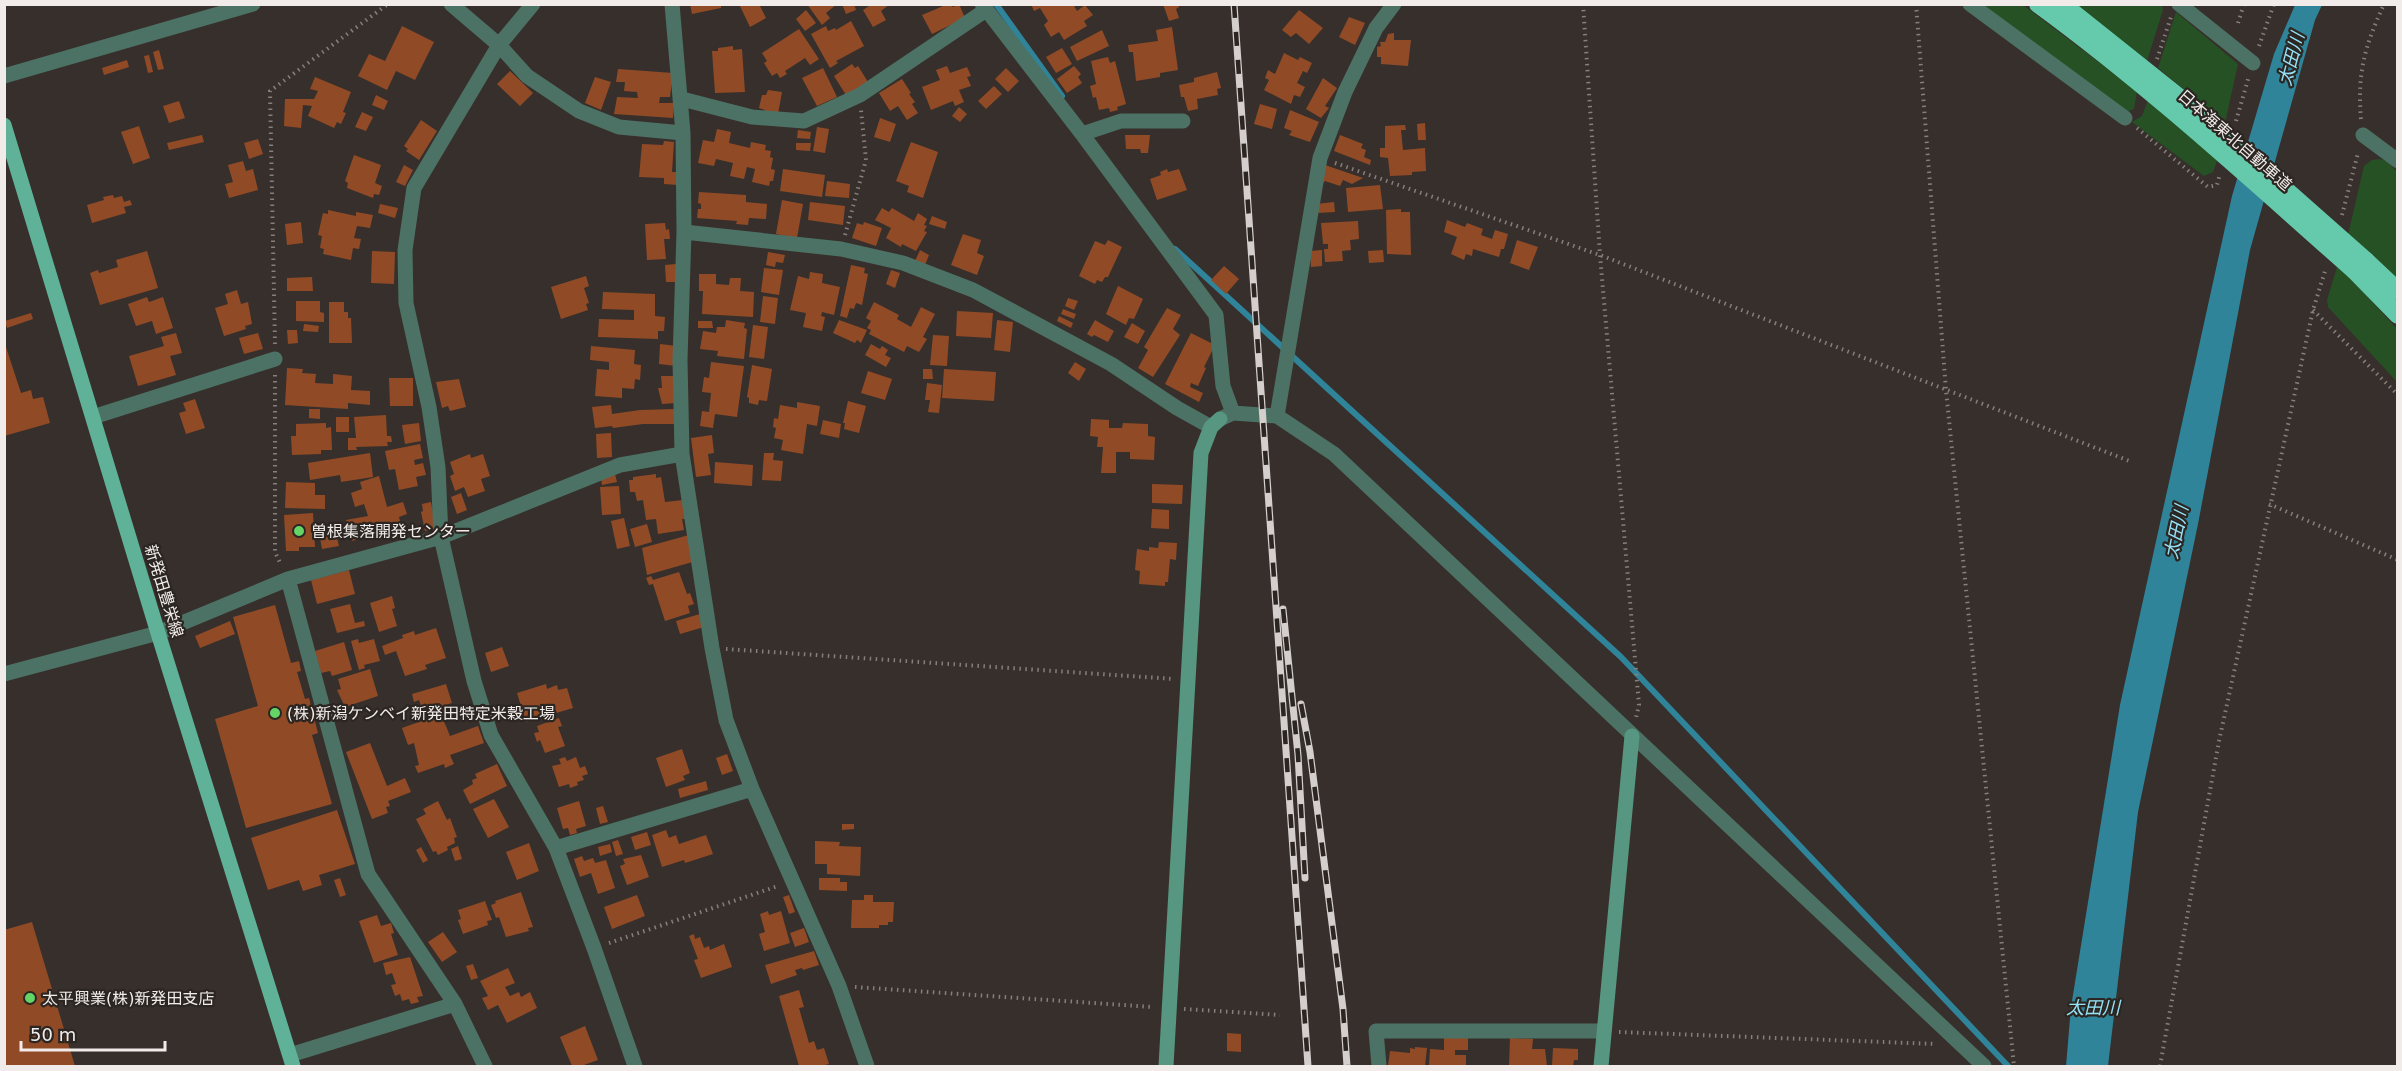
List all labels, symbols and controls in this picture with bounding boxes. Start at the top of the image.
water label: 太田川 [2274,28,2309,88]
street label: 日本海東北自動車道 [2174,86,2296,194]
water label: 太田川 [2160,501,2192,561]
place label: 曽根集落開発センター [311,522,471,541]
marker: 曽根集落開発センター [292,524,306,538]
street label: 新発田豊栄線 [141,542,187,640]
place label: (株)新潟ケンベイ新発田特定米穀工場 [287,704,555,723]
marker: (株)新潟ケンベイ新発田特定米穀工場 [268,706,282,720]
place label: 太平興業(株)新発田支店 [42,989,215,1008]
marker: 太平興業(株)新発田支店 [23,991,37,1005]
water label: 太田川 [2066,997,2122,1018]
scale bar [21,1014,165,1052]
text: 50 m [30,1024,76,1045]

